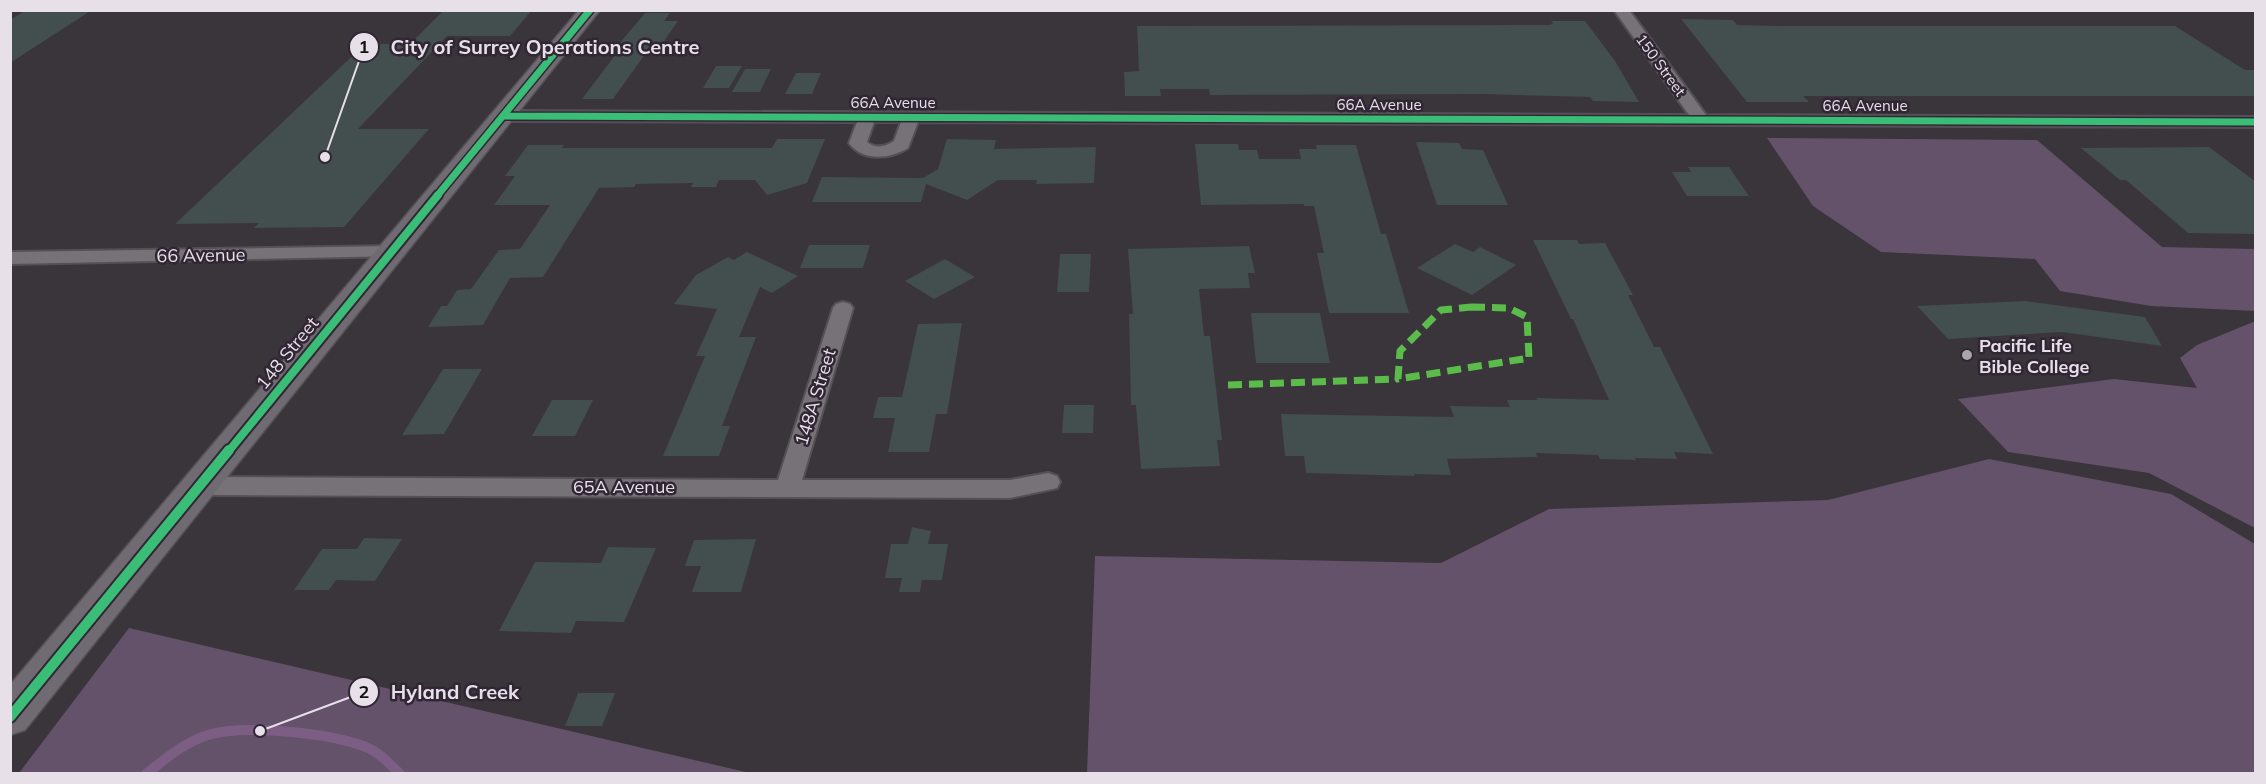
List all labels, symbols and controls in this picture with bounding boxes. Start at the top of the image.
callout: City of Surrey Operations Centre [349,28,712,66]
street label: 150 Street [1632,30,1690,100]
text: City of Surrey Operations Centre [391,34,699,59]
text: 1 [359,35,369,58]
street label: 66A Avenue [850,93,936,112]
street label: 66A Avenue [1336,95,1422,114]
street label: 66A Avenue [1822,96,1908,115]
street label: 66 Avenue [156,243,246,267]
street label: 148 Street [251,312,323,394]
place label: Pacific Life Bible College [1979,334,2090,378]
street label: 148A Street [789,346,841,448]
marker: Pacific Life Bible College [1960,348,1974,362]
street label: 65A Avenue [573,475,675,498]
callout: Hyland Creek [349,673,531,711]
text: Hyland Creek [391,679,520,704]
text: 2 [359,680,369,703]

